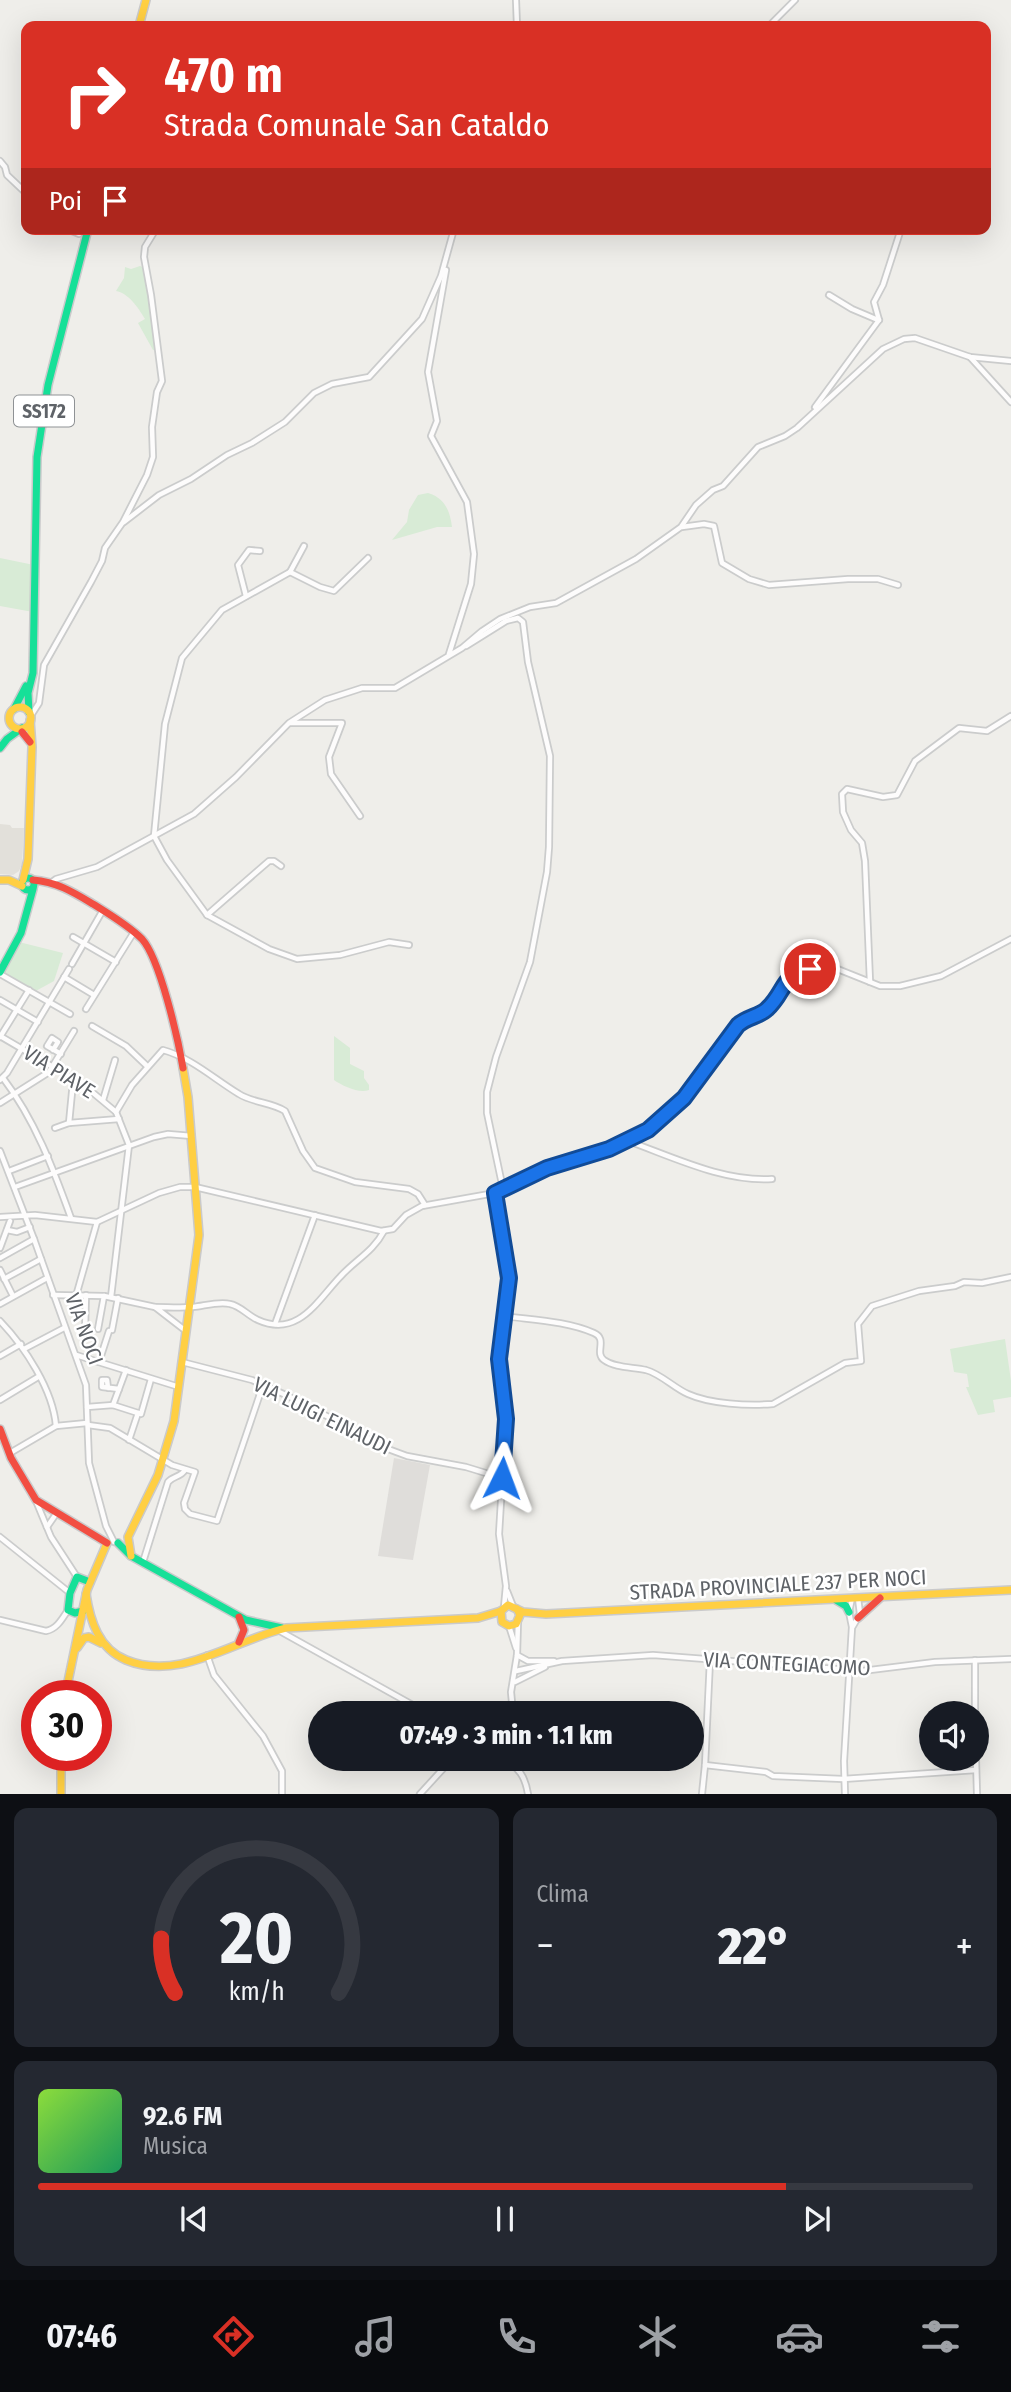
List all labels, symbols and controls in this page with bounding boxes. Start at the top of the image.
text: 470 m [164,46,283,105]
icon: right [49,49,140,140]
text: Strada Comunale San Cataldo [164,106,550,144]
icon: arrive [96,182,134,220]
text: Poi [49,186,82,217]
road number: SS172 [14,396,74,426]
pin [780,939,840,999]
icon: arrive [791,950,829,988]
street label: VIA PIAVE [18,1040,100,1104]
street label: VIA NOCI [59,1290,109,1368]
street label: VIA LUIGI EINAUDI [249,1371,395,1461]
position arrow [465,1441,539,1515]
street label: STRADA PROVINCIALE 237 PER NOCI [629,1564,927,1606]
street label: VIA CONTEGIACOMO [703,1647,871,1681]
speed limit sign: 30 [21,1680,112,1771]
map controls [919,1701,989,1771]
button: sound [919,1701,989,1771]
text: 07:49 · 3 min · 1.1 km [399,1720,613,1751]
text: Clima [537,1880,589,1908]
text: 20 [219,1896,293,1983]
text: 22° [718,1915,791,1978]
text: − [537,1923,554,1969]
text: + [956,1923,973,1969]
text: km/h [228,1977,284,2007]
text: 92.6 FM [143,2101,222,2132]
text: Musica [143,2132,208,2160]
icon: previous [175,2200,213,2238]
icon: pause [486,2200,524,2238]
icon: next [798,2200,836,2238]
icon: directions [209,2312,258,2361]
icon: music [351,2312,400,2361]
icon: phone [492,2312,541,2361]
icon: climate [633,2312,682,2361]
icon: car [775,2312,824,2361]
icon: filters [916,2312,965,2361]
text: 07:46 [46,2317,117,2355]

